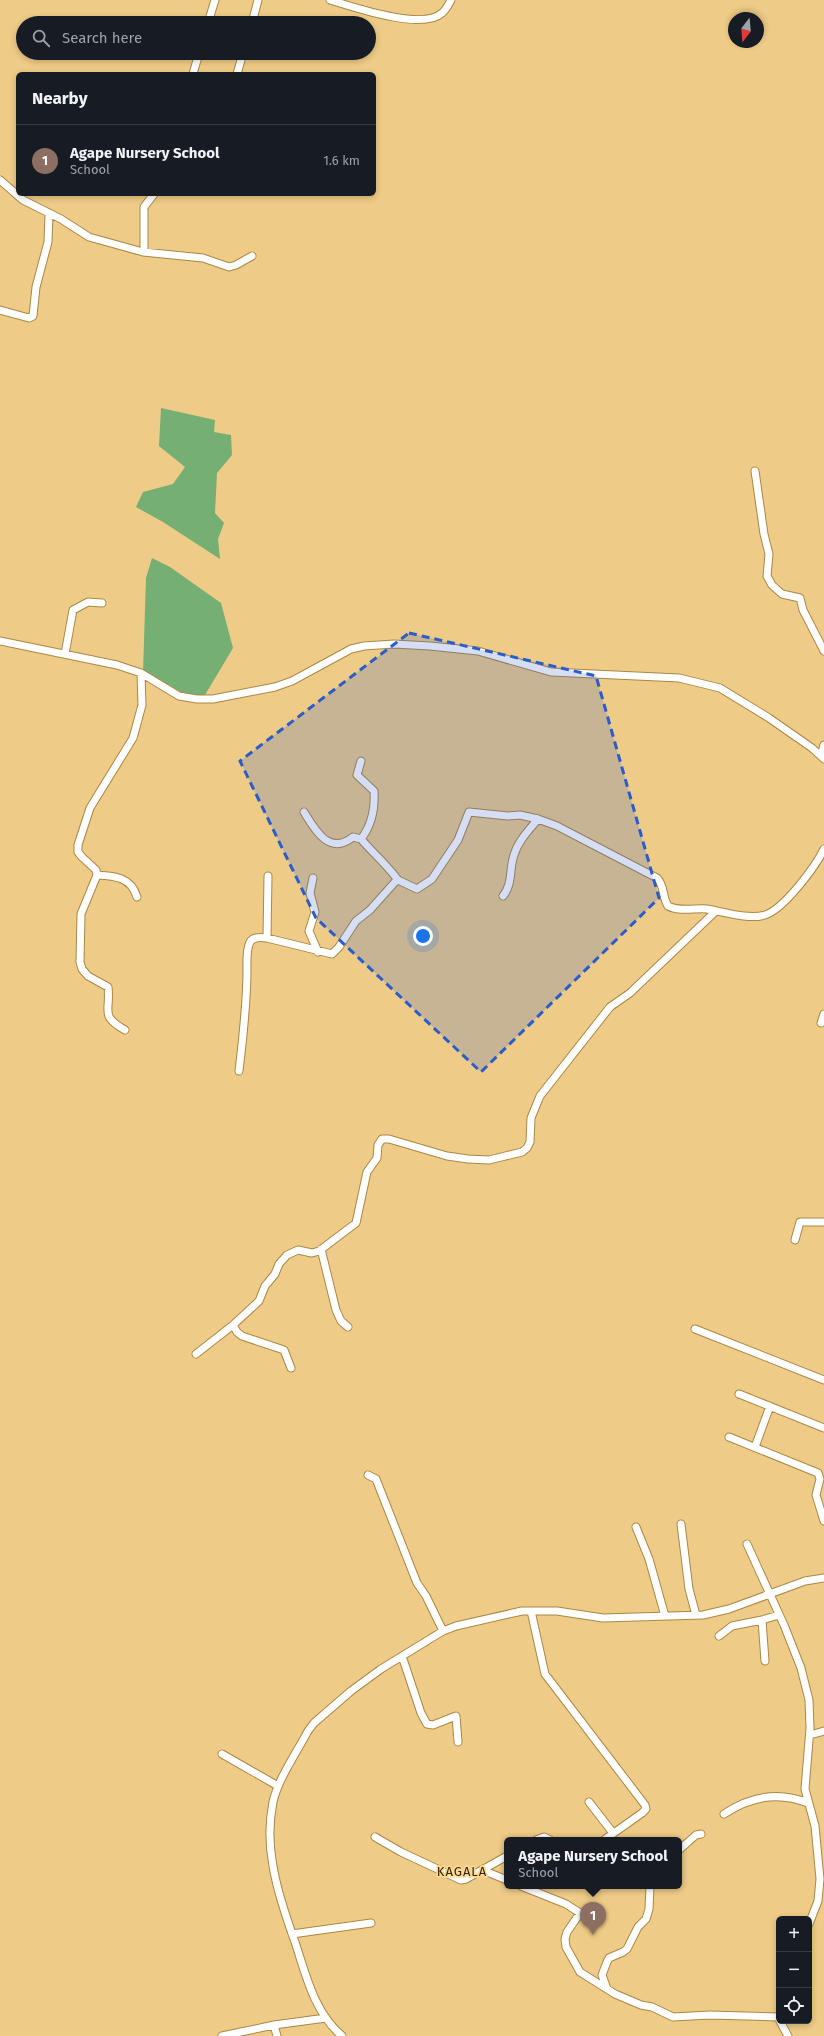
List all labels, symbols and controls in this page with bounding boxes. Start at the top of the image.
north arrow [728,12,764,48]
search box [16,16,376,60]
icon: search [30,27,52,49]
text: Search here [62,29,142,47]
text: Nearby [32,88,87,109]
text: Agape Nursery School [70,144,219,162]
text: 1 [42,153,48,168]
text: 1.6 km [323,153,360,168]
text: School [70,162,110,177]
your location [413,926,433,946]
popup [504,1837,682,1889]
text: Agape Nursery School [518,1847,668,1865]
district label: KAGALA [437,1864,487,1879]
text: School [518,1865,558,1880]
pin: 1 [580,1902,606,1935]
map controls [776,1916,812,2024]
button: + [776,1916,812,1952]
button: − [776,1952,812,1988]
button: locate [776,1988,812,2024]

